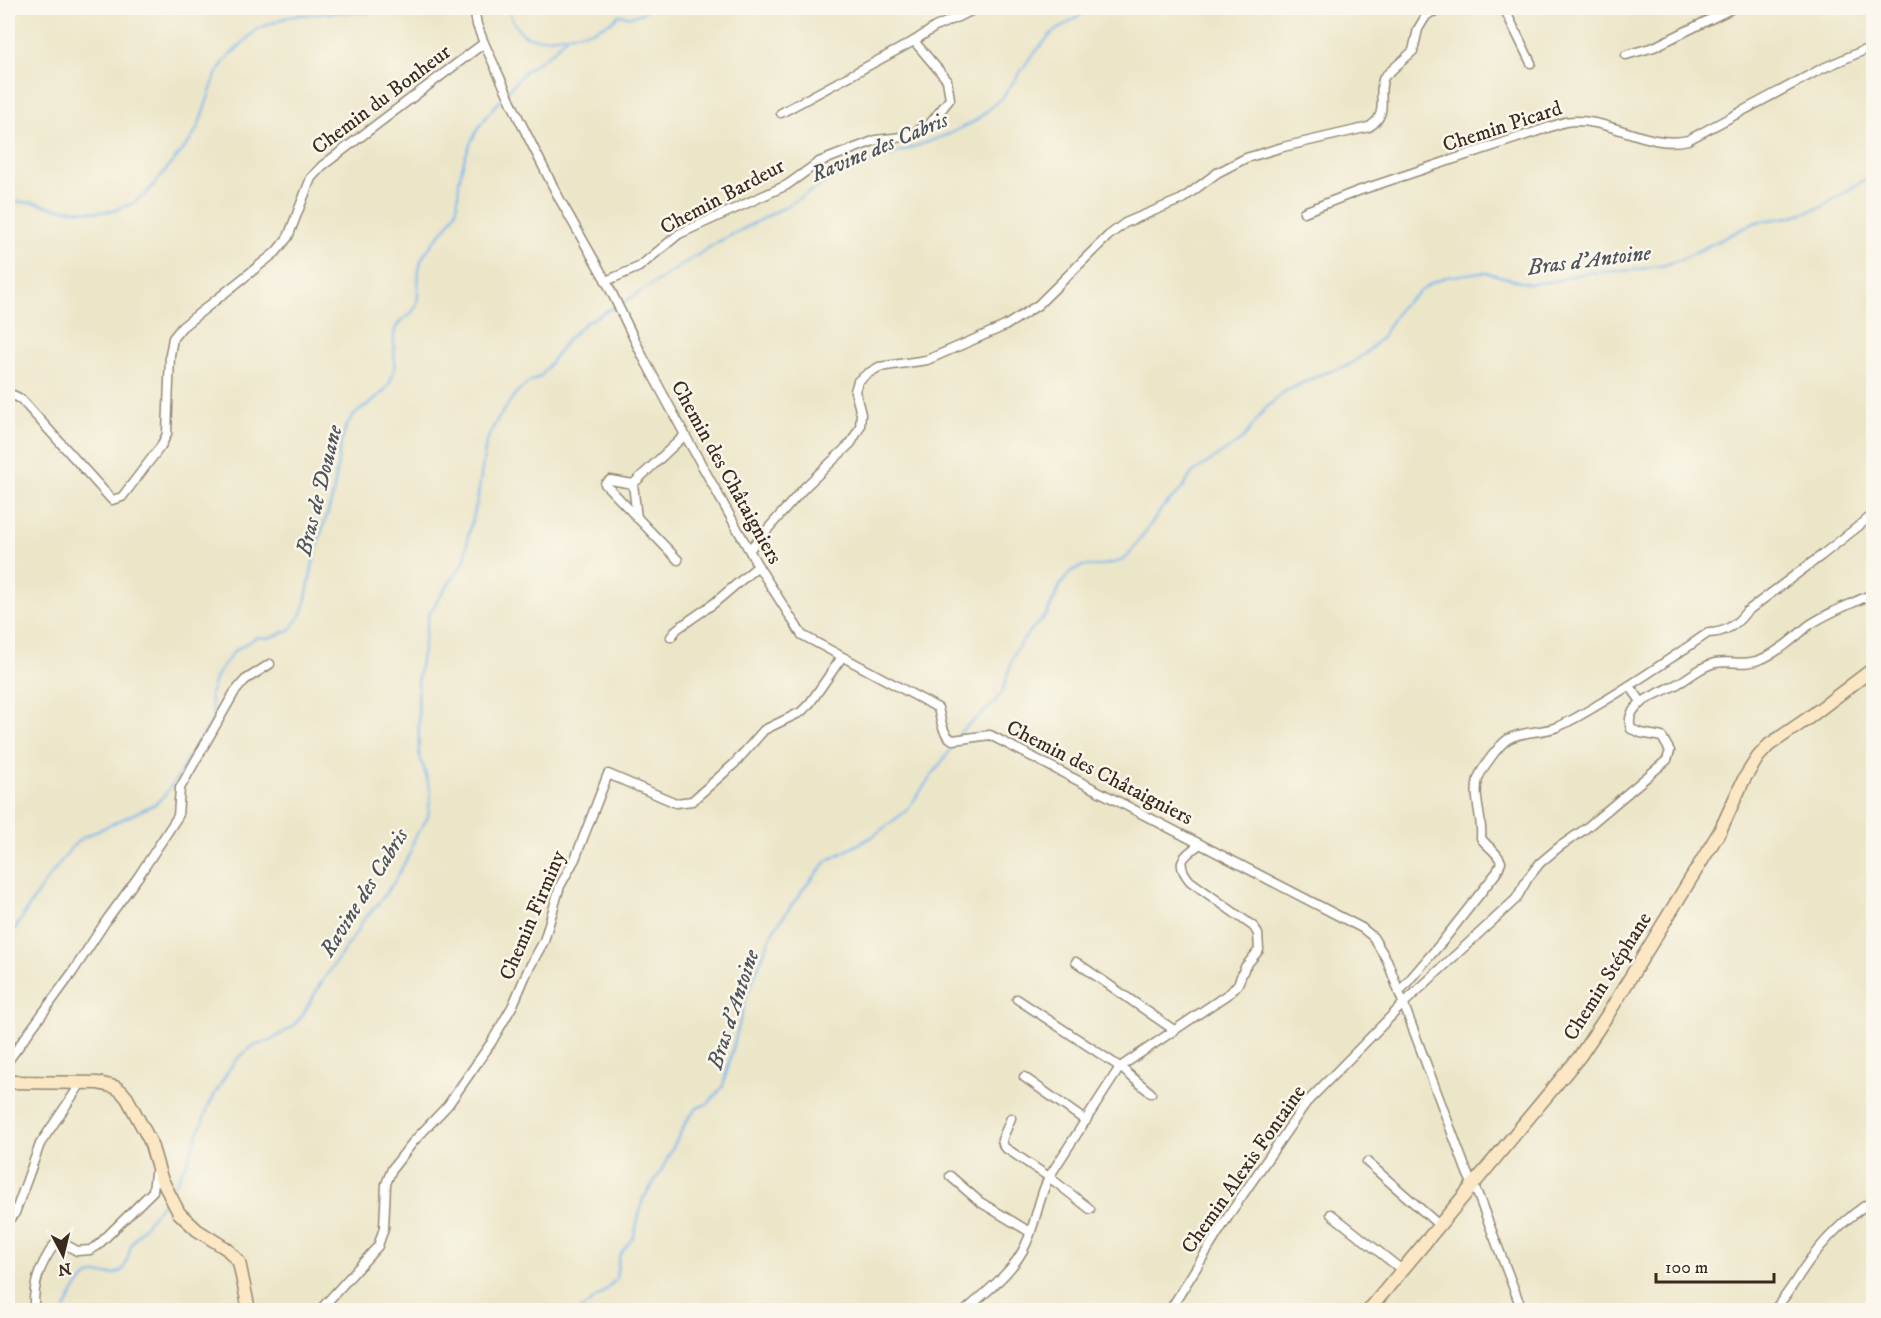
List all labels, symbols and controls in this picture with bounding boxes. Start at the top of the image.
street label: Chemin du Bonheur [307,39,456,161]
street label: Chemin Picard [1439,95,1566,158]
water label: Ravine des Cabris [806,106,953,189]
street label: Chemin Bardeur [656,153,789,241]
water label: Bras d'Antoine [1525,239,1653,282]
street label: Chemin des Châtaigniers [665,376,787,569]
water label: Bras de Douane [290,422,349,559]
street label: Chemin des Châtaigniers [1002,715,1197,831]
water label: Ravine des Cabris [314,822,415,963]
street label: Chemin Firminy [494,846,572,984]
street label: Chemin Stéphane [1558,907,1658,1046]
water label: Bras d'Antoine [701,946,766,1073]
street label: Chemin Alexis Fontaine [1176,1080,1312,1259]
north arrow [33,1225,93,1285]
scale bar [1656,1246,1774,1284]
text: 100 m [1665,1257,1708,1279]
text: N [57,1258,72,1280]

